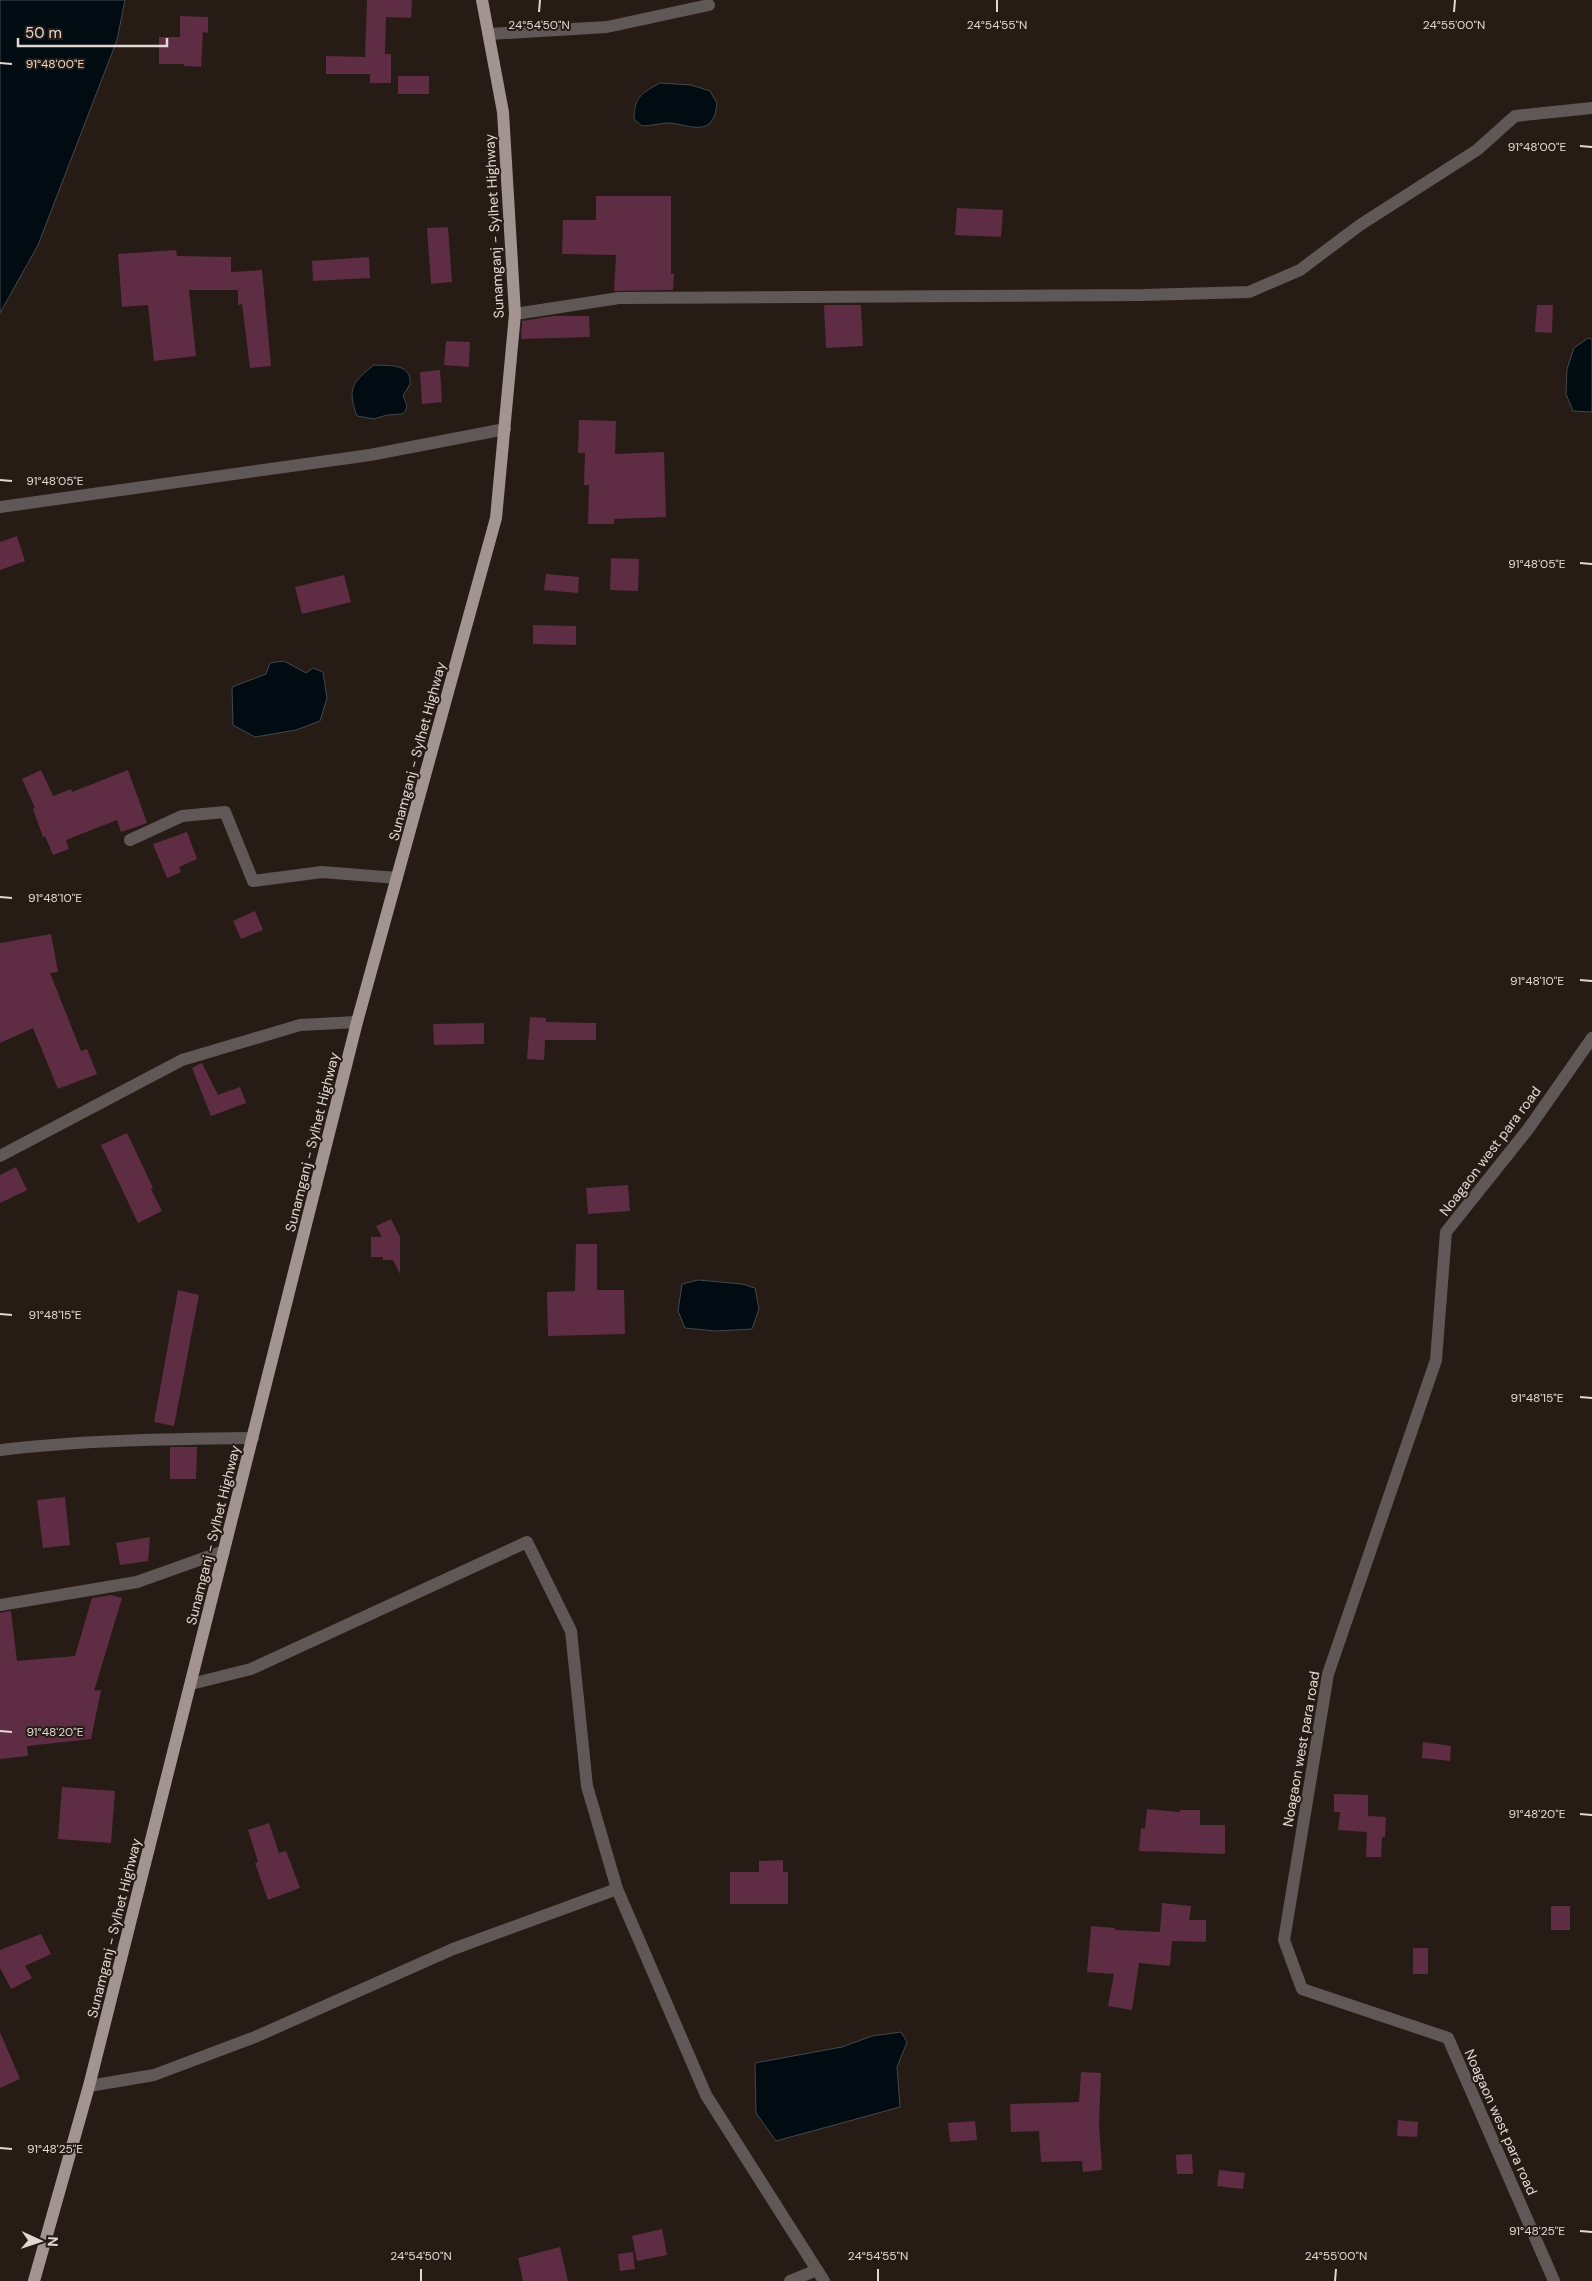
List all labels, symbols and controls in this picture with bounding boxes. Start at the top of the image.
scale bar [18,15,166,47]
text: 24°54'50"N [508,17,570,33]
text: 24°54'55"N [967,17,1027,33]
text: 24°55'00"N [1423,17,1485,33]
text: 50 m [25,23,62,43]
text: 91°48'00"E [26,56,84,72]
street label: Sunamganj - Sylhet Highway [480,133,508,319]
text: 91°48'00"E [1508,139,1566,155]
text: 91°48'05"E [26,473,84,489]
text: 91°48'05"E [1508,556,1566,572]
street label: Sunamganj - Sylhet Highway [384,659,450,842]
text: 91°48'10"E [28,890,82,906]
text: 91°48'10"E [1510,973,1564,989]
street label: Sunamganj - Sylhet Highway [281,1050,343,1234]
street label: Noagaon west para road [1435,1083,1545,1219]
text: 91°48'15"E [29,1307,82,1323]
text: 91°48'15"E [1511,1390,1564,1406]
street label: Sunamganj - Sylhet Highway [182,1443,244,1627]
street label: Noagaon west para road [1278,1670,1324,1828]
text: 91°48'20"E [27,1724,84,1740]
text: 91°48'20"E [1509,1806,1566,1822]
street label: Sunamganj - Sylhet Highway [83,1836,145,2020]
street label: Noagaon west para road [1461,2046,1541,2198]
text: 91°48'25"E [27,2141,83,2157]
north arrow [15,2216,65,2266]
text: 91°48'25"E [1509,2223,1565,2239]
text: N [44,2236,62,2247]
text: 24°54'50"N [390,2248,452,2264]
text: 24°54'55"N [848,2248,908,2264]
text: 24°55'00"N [1305,2248,1367,2264]

